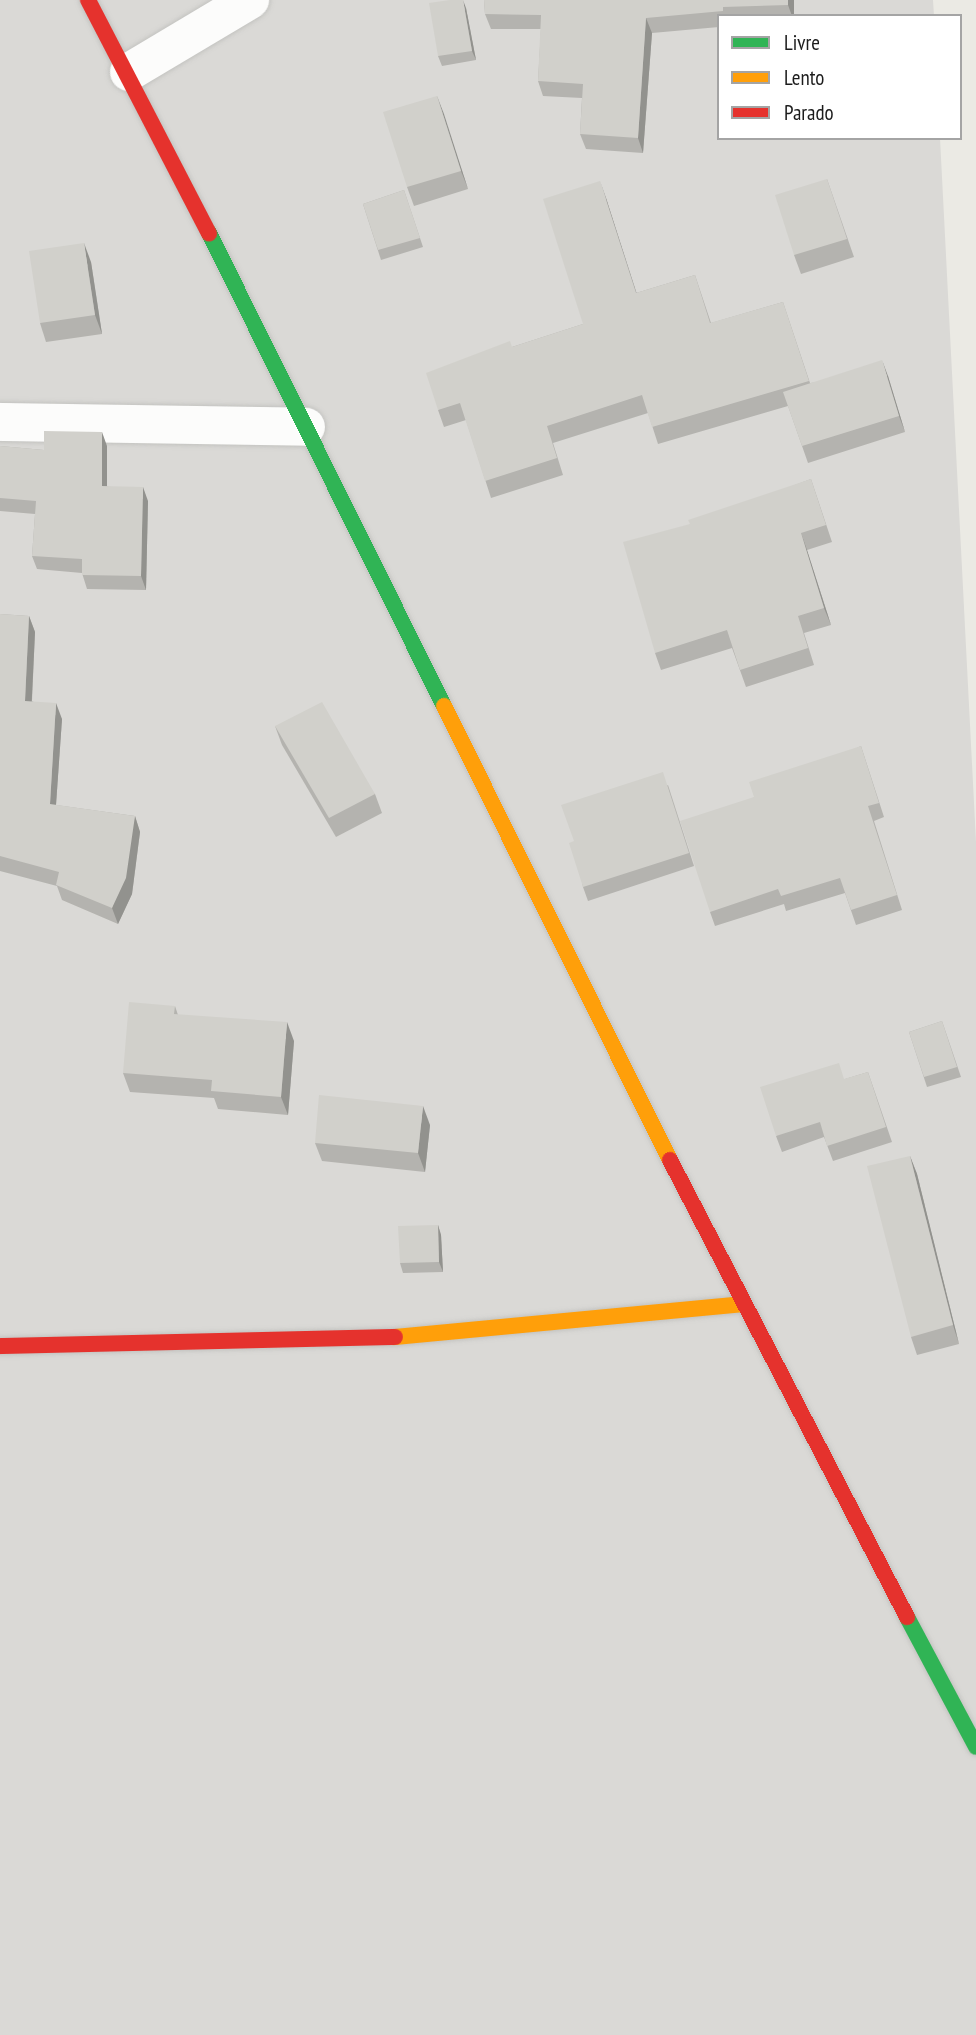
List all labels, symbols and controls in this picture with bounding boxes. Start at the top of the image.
legend [717,14,962,140]
text: Livre [784,29,820,56]
text: Lento [784,64,824,91]
text: Parado [784,99,834,126]

